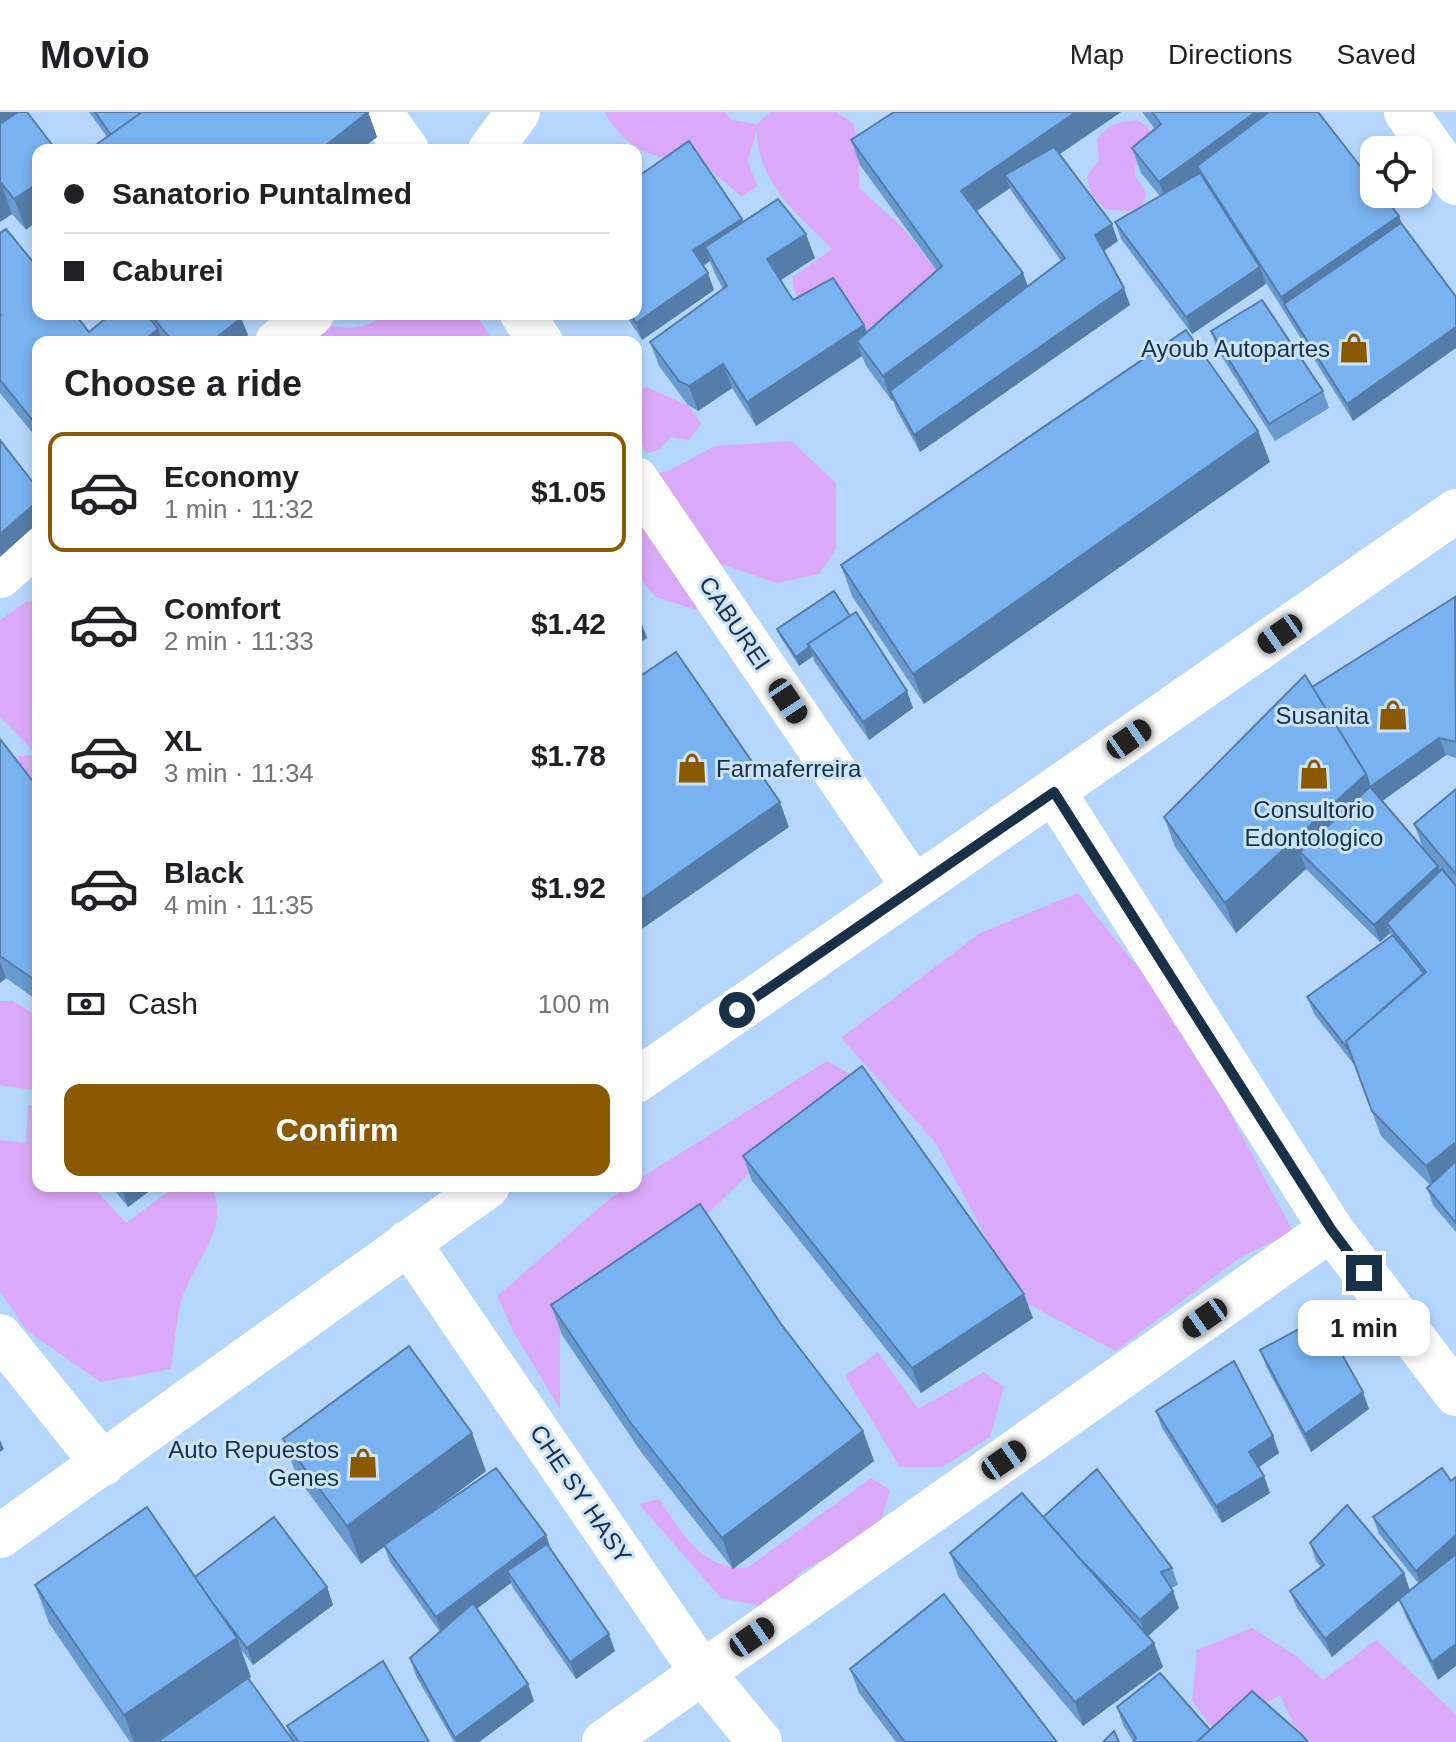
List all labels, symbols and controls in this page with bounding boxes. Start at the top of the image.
text: Movio [40,34,150,76]
text: Map [1070,39,1124,70]
text: Directions [1168,39,1293,70]
text: Saved [1337,39,1416,70]
map controls [1360,136,1432,208]
button: locate [1360,136,1432,208]
text: Sanatorio Puntalmed [112,177,412,210]
text: Caburei [112,254,224,287]
shop icon: Ayoub Autopartes [1337,331,1371,365]
place label: Ayoub Autopartes [1141,335,1330,362]
text: Choose a ride [64,363,302,404]
icon: car [68,456,140,528]
text: Economy [164,460,299,493]
text: $1.05 [531,475,606,508]
text: 1 min · 11:32 [164,494,314,524]
street label: CABUREI [694,571,776,675]
icon: car [68,588,140,660]
text: Comfort [164,592,281,625]
text: $1.42 [531,607,606,640]
car [1253,610,1307,658]
text: 2 min · 11:33 [164,626,314,656]
car [765,674,811,728]
shop icon: Susanita [1376,698,1410,732]
place label: Susanita [1276,702,1370,729]
car [1102,715,1156,763]
icon: car [68,720,140,792]
text: XL [164,724,202,757]
text: $1.78 [531,739,606,772]
shop icon: Farmaferreira [675,751,709,785]
place label: Farmaferreira [716,755,862,782]
shop icon: Consultorio Edontologico [1297,757,1331,791]
text: 3 min · 11:34 [164,758,314,788]
place label: Consultorio Edontologico [1245,796,1383,851]
icon: car [68,852,140,924]
text: Black [164,856,244,889]
text: $1.92 [531,871,606,904]
text: 4 min · 11:35 [164,890,314,920]
icon: cash [64,982,108,1026]
text: Cash [128,987,198,1020]
text: 100 m [538,989,610,1019]
route start [719,992,755,1028]
button: Confirm [64,1084,610,1176]
route end [1346,1255,1382,1291]
car [1178,1294,1232,1342]
callout: 1 min [1298,1301,1430,1357]
text: 1 min [1330,1313,1398,1343]
street label: CHE SY HASY [525,1420,637,1568]
place label: Auto Repuestos Genes [168,1436,339,1491]
car [977,1436,1031,1484]
shop icon: Auto Repuestos Genes [346,1446,380,1480]
car [725,1613,779,1661]

